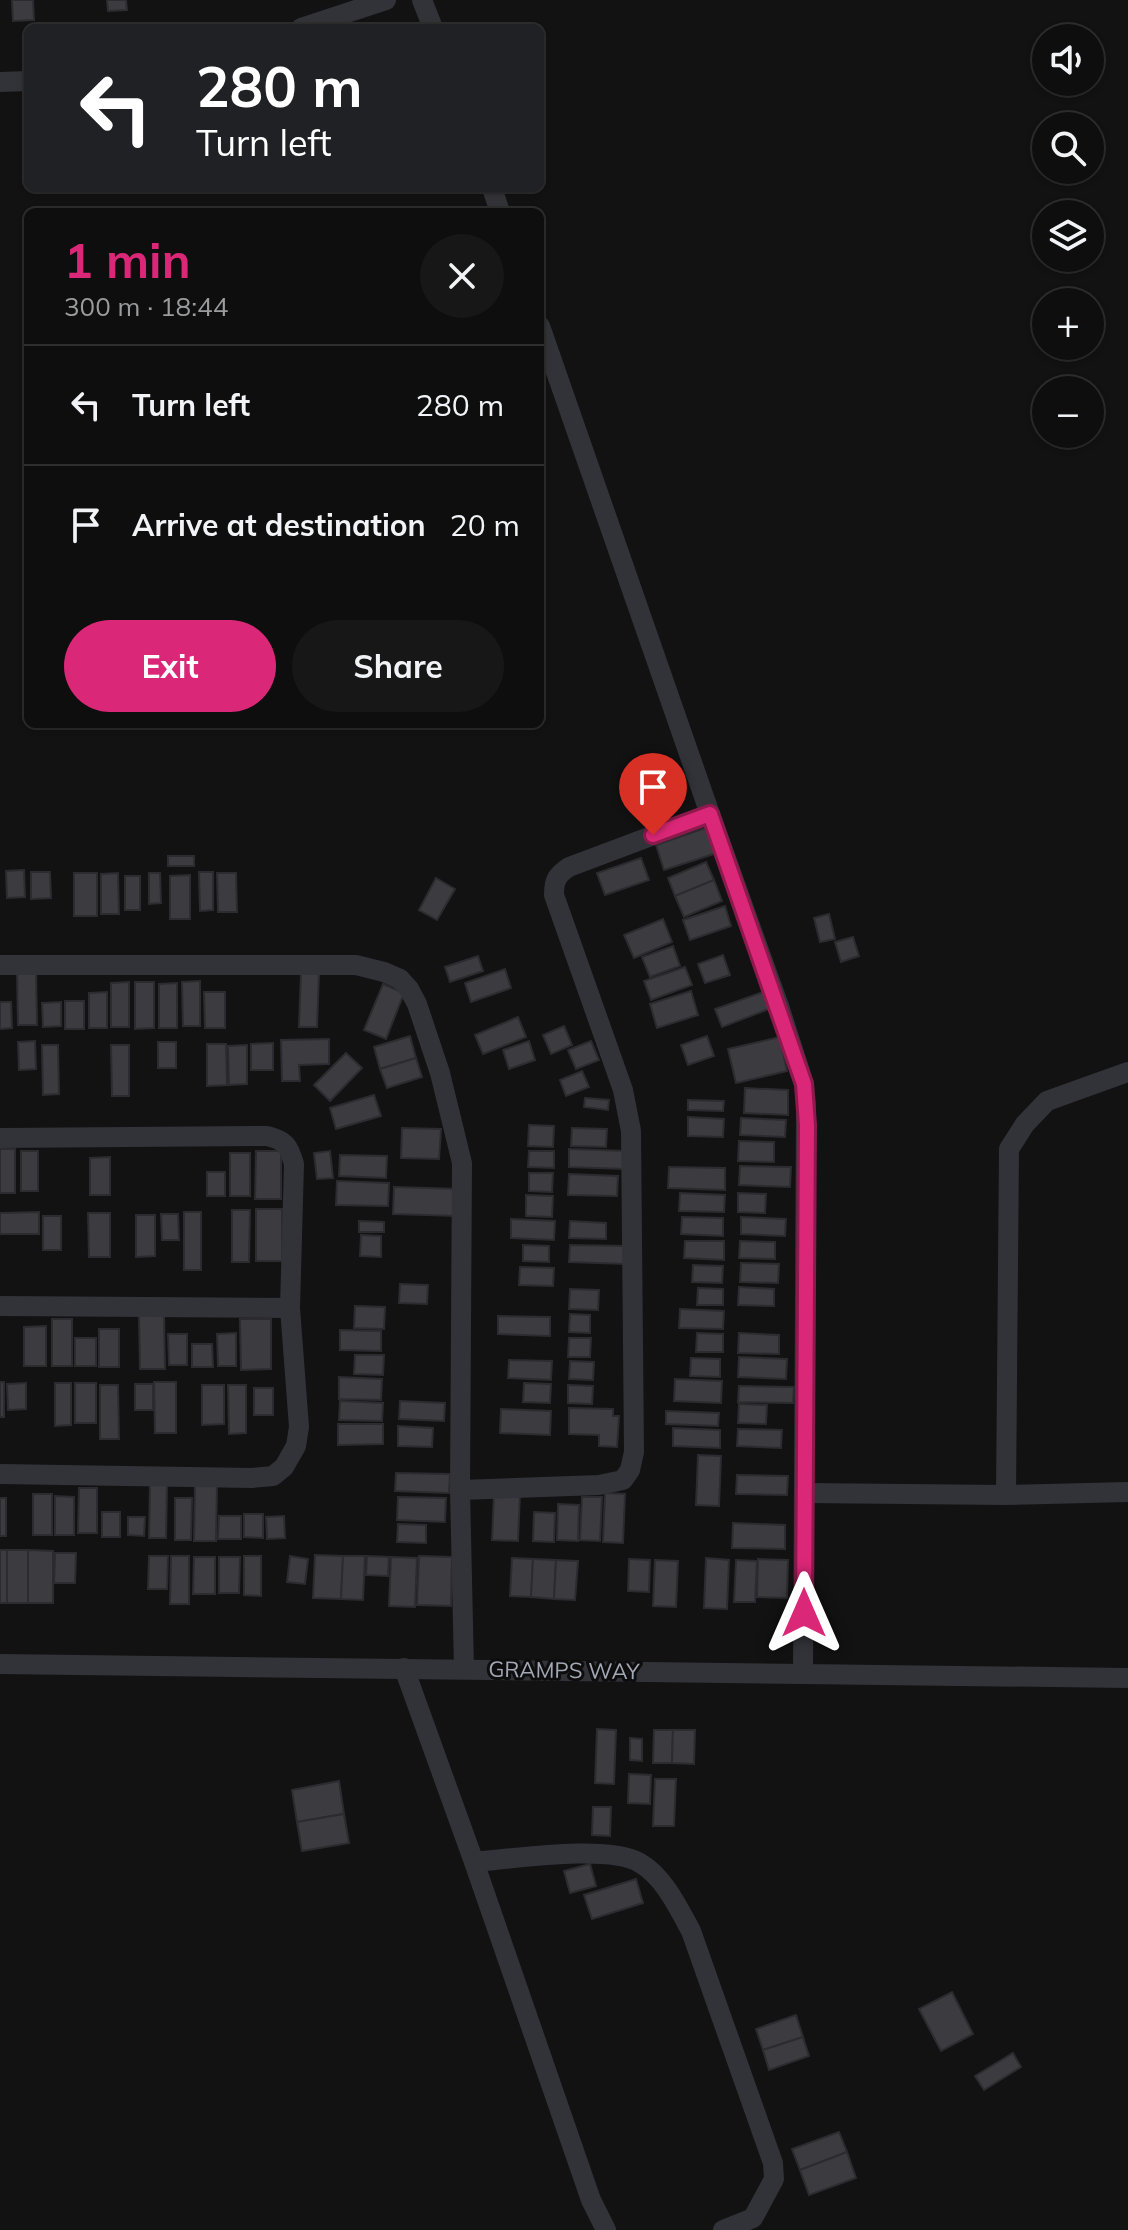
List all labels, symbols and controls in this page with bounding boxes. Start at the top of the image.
map controls [1032,24,1104,448]
button: sound [1032,24,1104,96]
text: 280 m [196,51,363,121]
icon: left [64,56,168,160]
button: search [1032,112,1104,184]
text: Turn left [196,120,332,165]
button: layers [1032,200,1104,272]
text: 1 min [64,230,191,290]
button: close [420,234,504,318]
button: + [1032,288,1104,360]
text: 300 m · 18:44 [64,290,228,323]
button: − [1032,376,1104,448]
icon: left [64,383,108,427]
text: Turn left [132,386,250,424]
text: 280 m [416,386,504,424]
icon: arrive [64,503,108,547]
text: Arrive at destination [132,506,426,544]
text: 20 m [450,506,520,544]
button: Exit [64,620,276,712]
button: Share [292,620,504,712]
pin [619,753,687,835]
icon: arrive [631,765,675,809]
position arrow [762,1571,846,1655]
street label: GRAMPS WAY [488,1655,640,1685]

